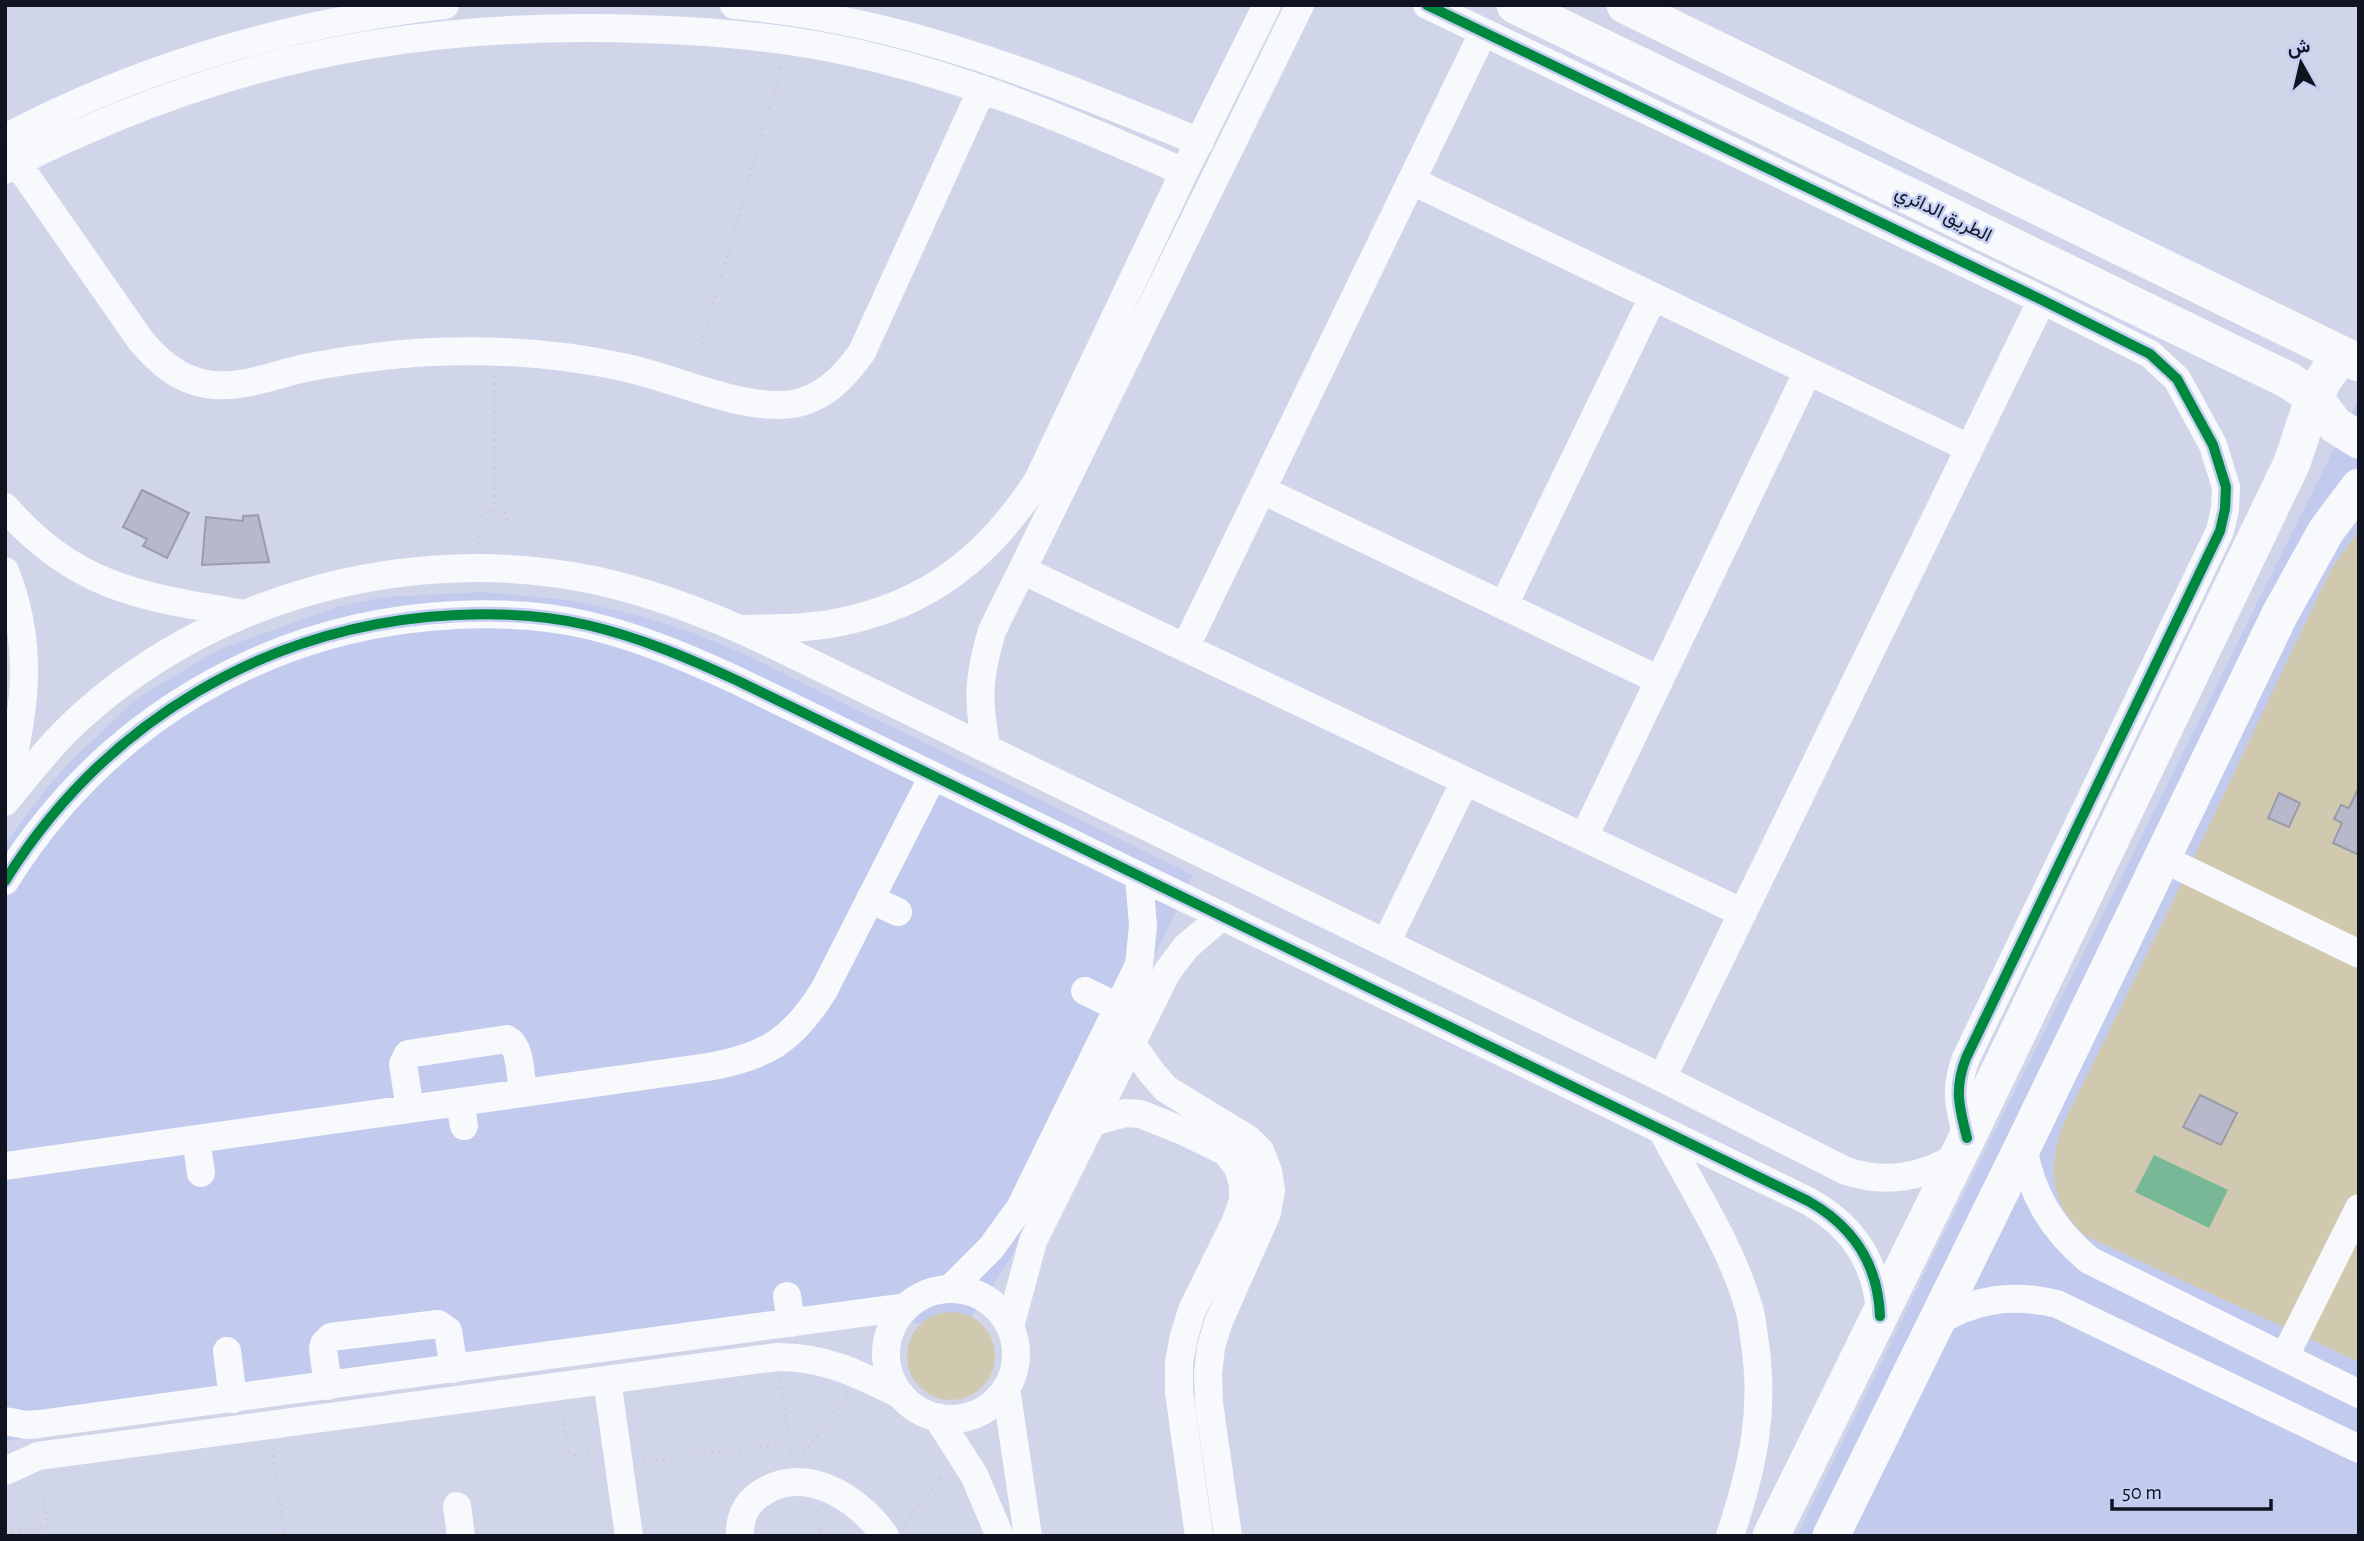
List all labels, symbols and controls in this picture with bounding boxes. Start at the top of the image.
north arrow [2266,28,2336,98]
text: ش [2286,37,2312,60]
street label: الطريق الدائري [1890,183,1995,250]
scale bar [2112,1468,2271,1512]
text: 50 m [2122,1482,2162,1503]

